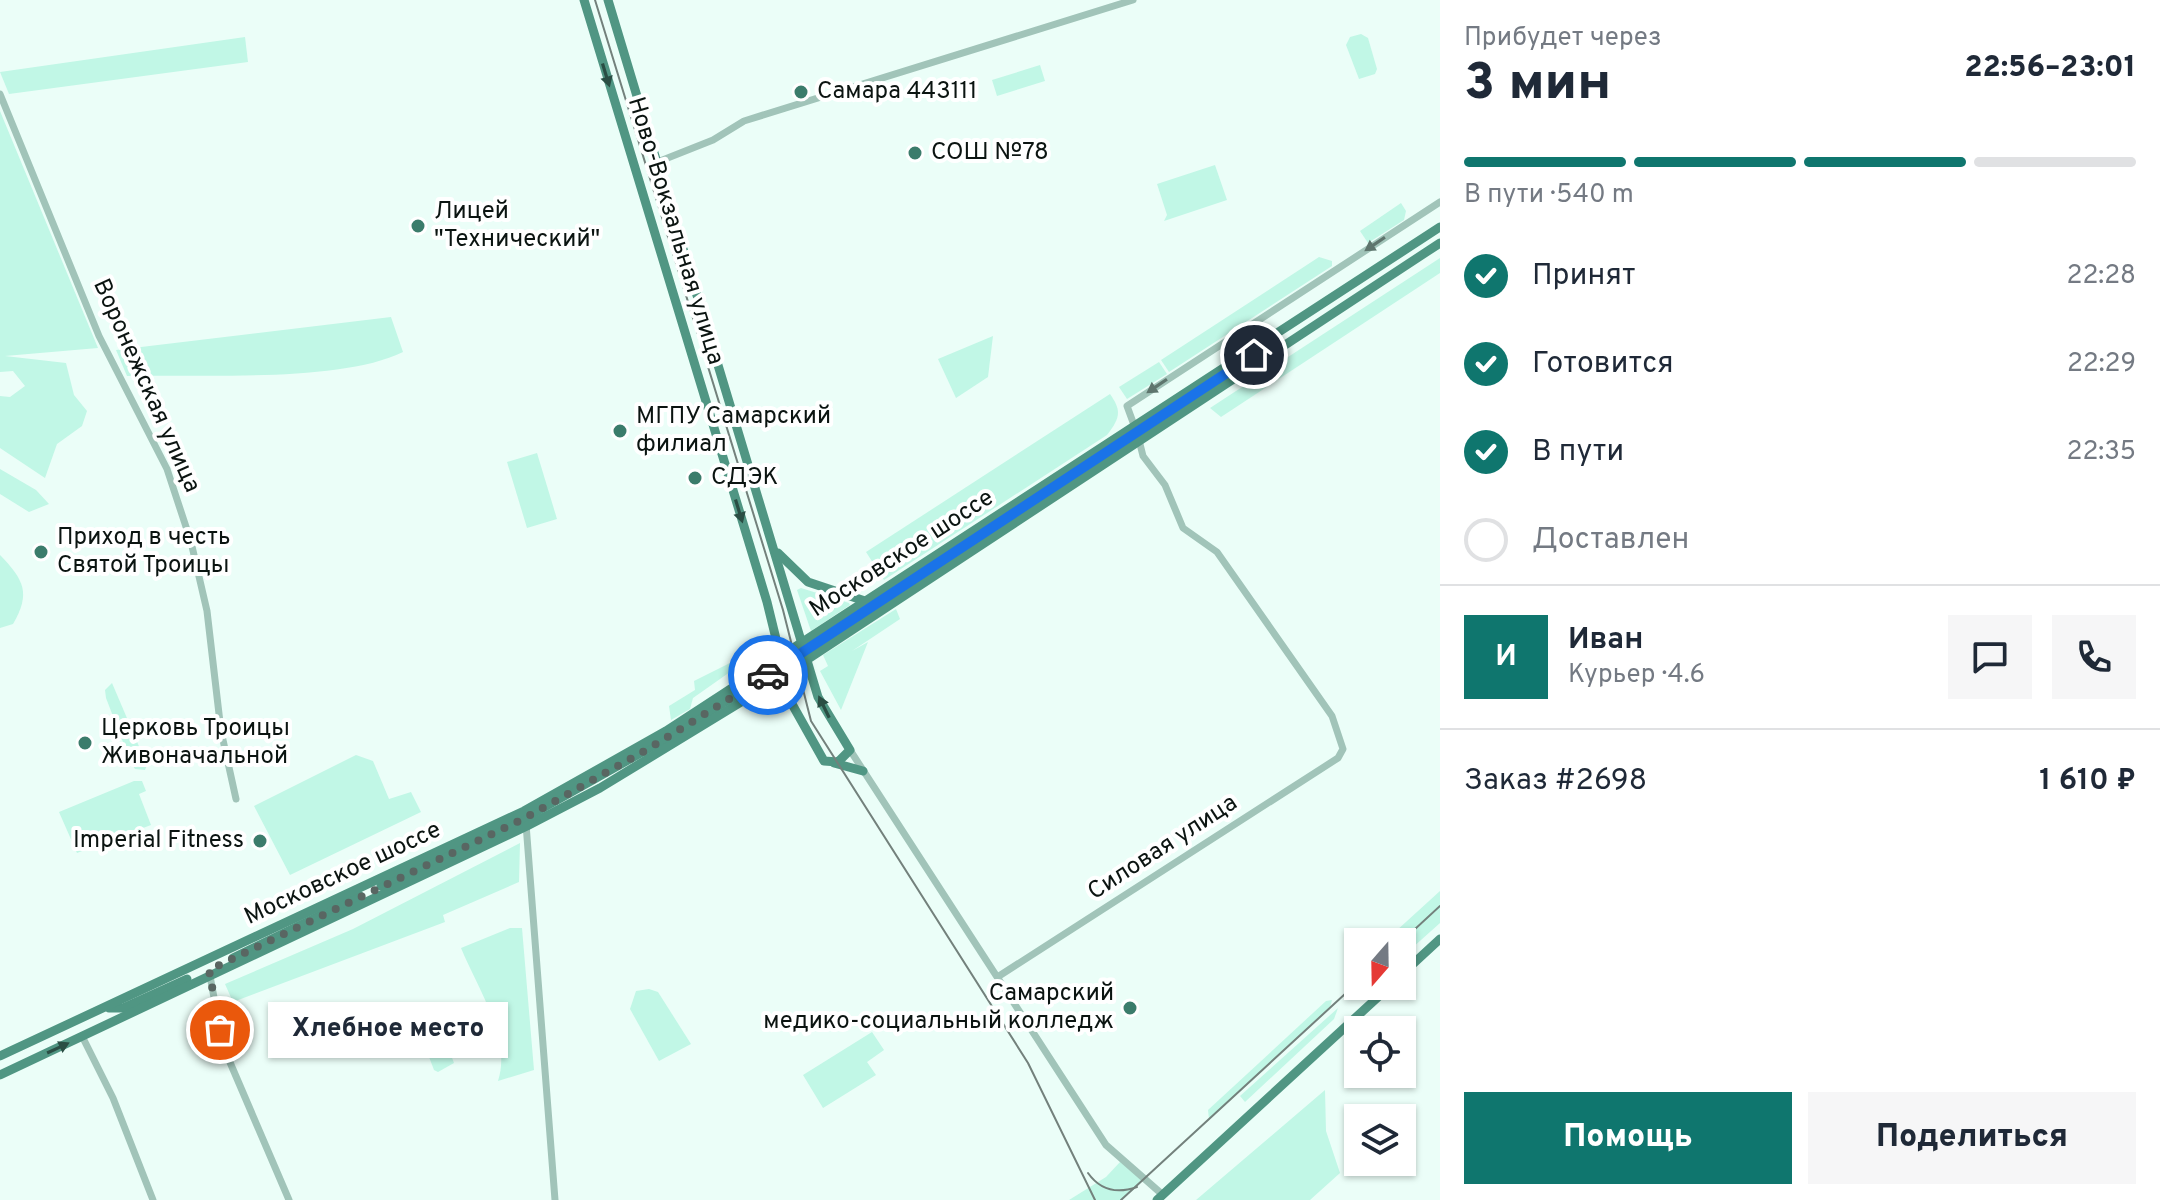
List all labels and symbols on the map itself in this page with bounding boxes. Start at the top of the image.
one-way arrow [601,63,613,87]
place label: Самара 443111 [817,77,978,107]
marker: Самара 443111 [792,83,810,101]
street label: Ново-Вокзальная улица [620,94,730,368]
place label: СОШ №78 [931,138,1049,168]
marker: СОШ №78 [906,144,924,162]
place label: Лицей "Технический" [434,197,600,255]
marker: Лицей "Технический" [409,217,427,235]
one-way arrow [1364,236,1385,251]
street label: Воронежская улица [85,275,207,497]
pin [1220,321,1288,389]
one-way arrow [1146,378,1167,393]
place label: МГПУ Самарский филиал [636,402,831,460]
marker: МГПУ Самарский филиал [611,422,629,440]
place label: СДЭК [711,463,778,493]
marker: СДЭК [686,469,704,487]
street label: Московское шоссе [804,483,1000,625]
one-way arrow [733,499,746,523]
place label: Приход в честь Святой Троицы [57,523,231,581]
marker: Приход в честь Святой Троицы [32,543,50,561]
courier [728,635,808,715]
one-way arrow [817,695,831,718]
place label: Церковь Троицы Живоначальной [101,714,290,772]
marker: Церковь Троицы Живоначальной [76,734,94,752]
street label: Силовая улица [1082,788,1244,908]
street label: Московское шоссе [240,815,446,933]
place label: Imperial Fitness [73,826,244,856]
marker: Imperial Fitness [251,832,269,850]
north arrow [1344,928,1416,1000]
place label: Самарский медико-социальный колледж [763,979,1114,1037]
pin [186,996,254,1064]
marker: Самарский медико-социальный колледж [1121,999,1139,1017]
callout: Хлебное место [268,1002,508,1058]
one-way arrow [46,1041,70,1055]

